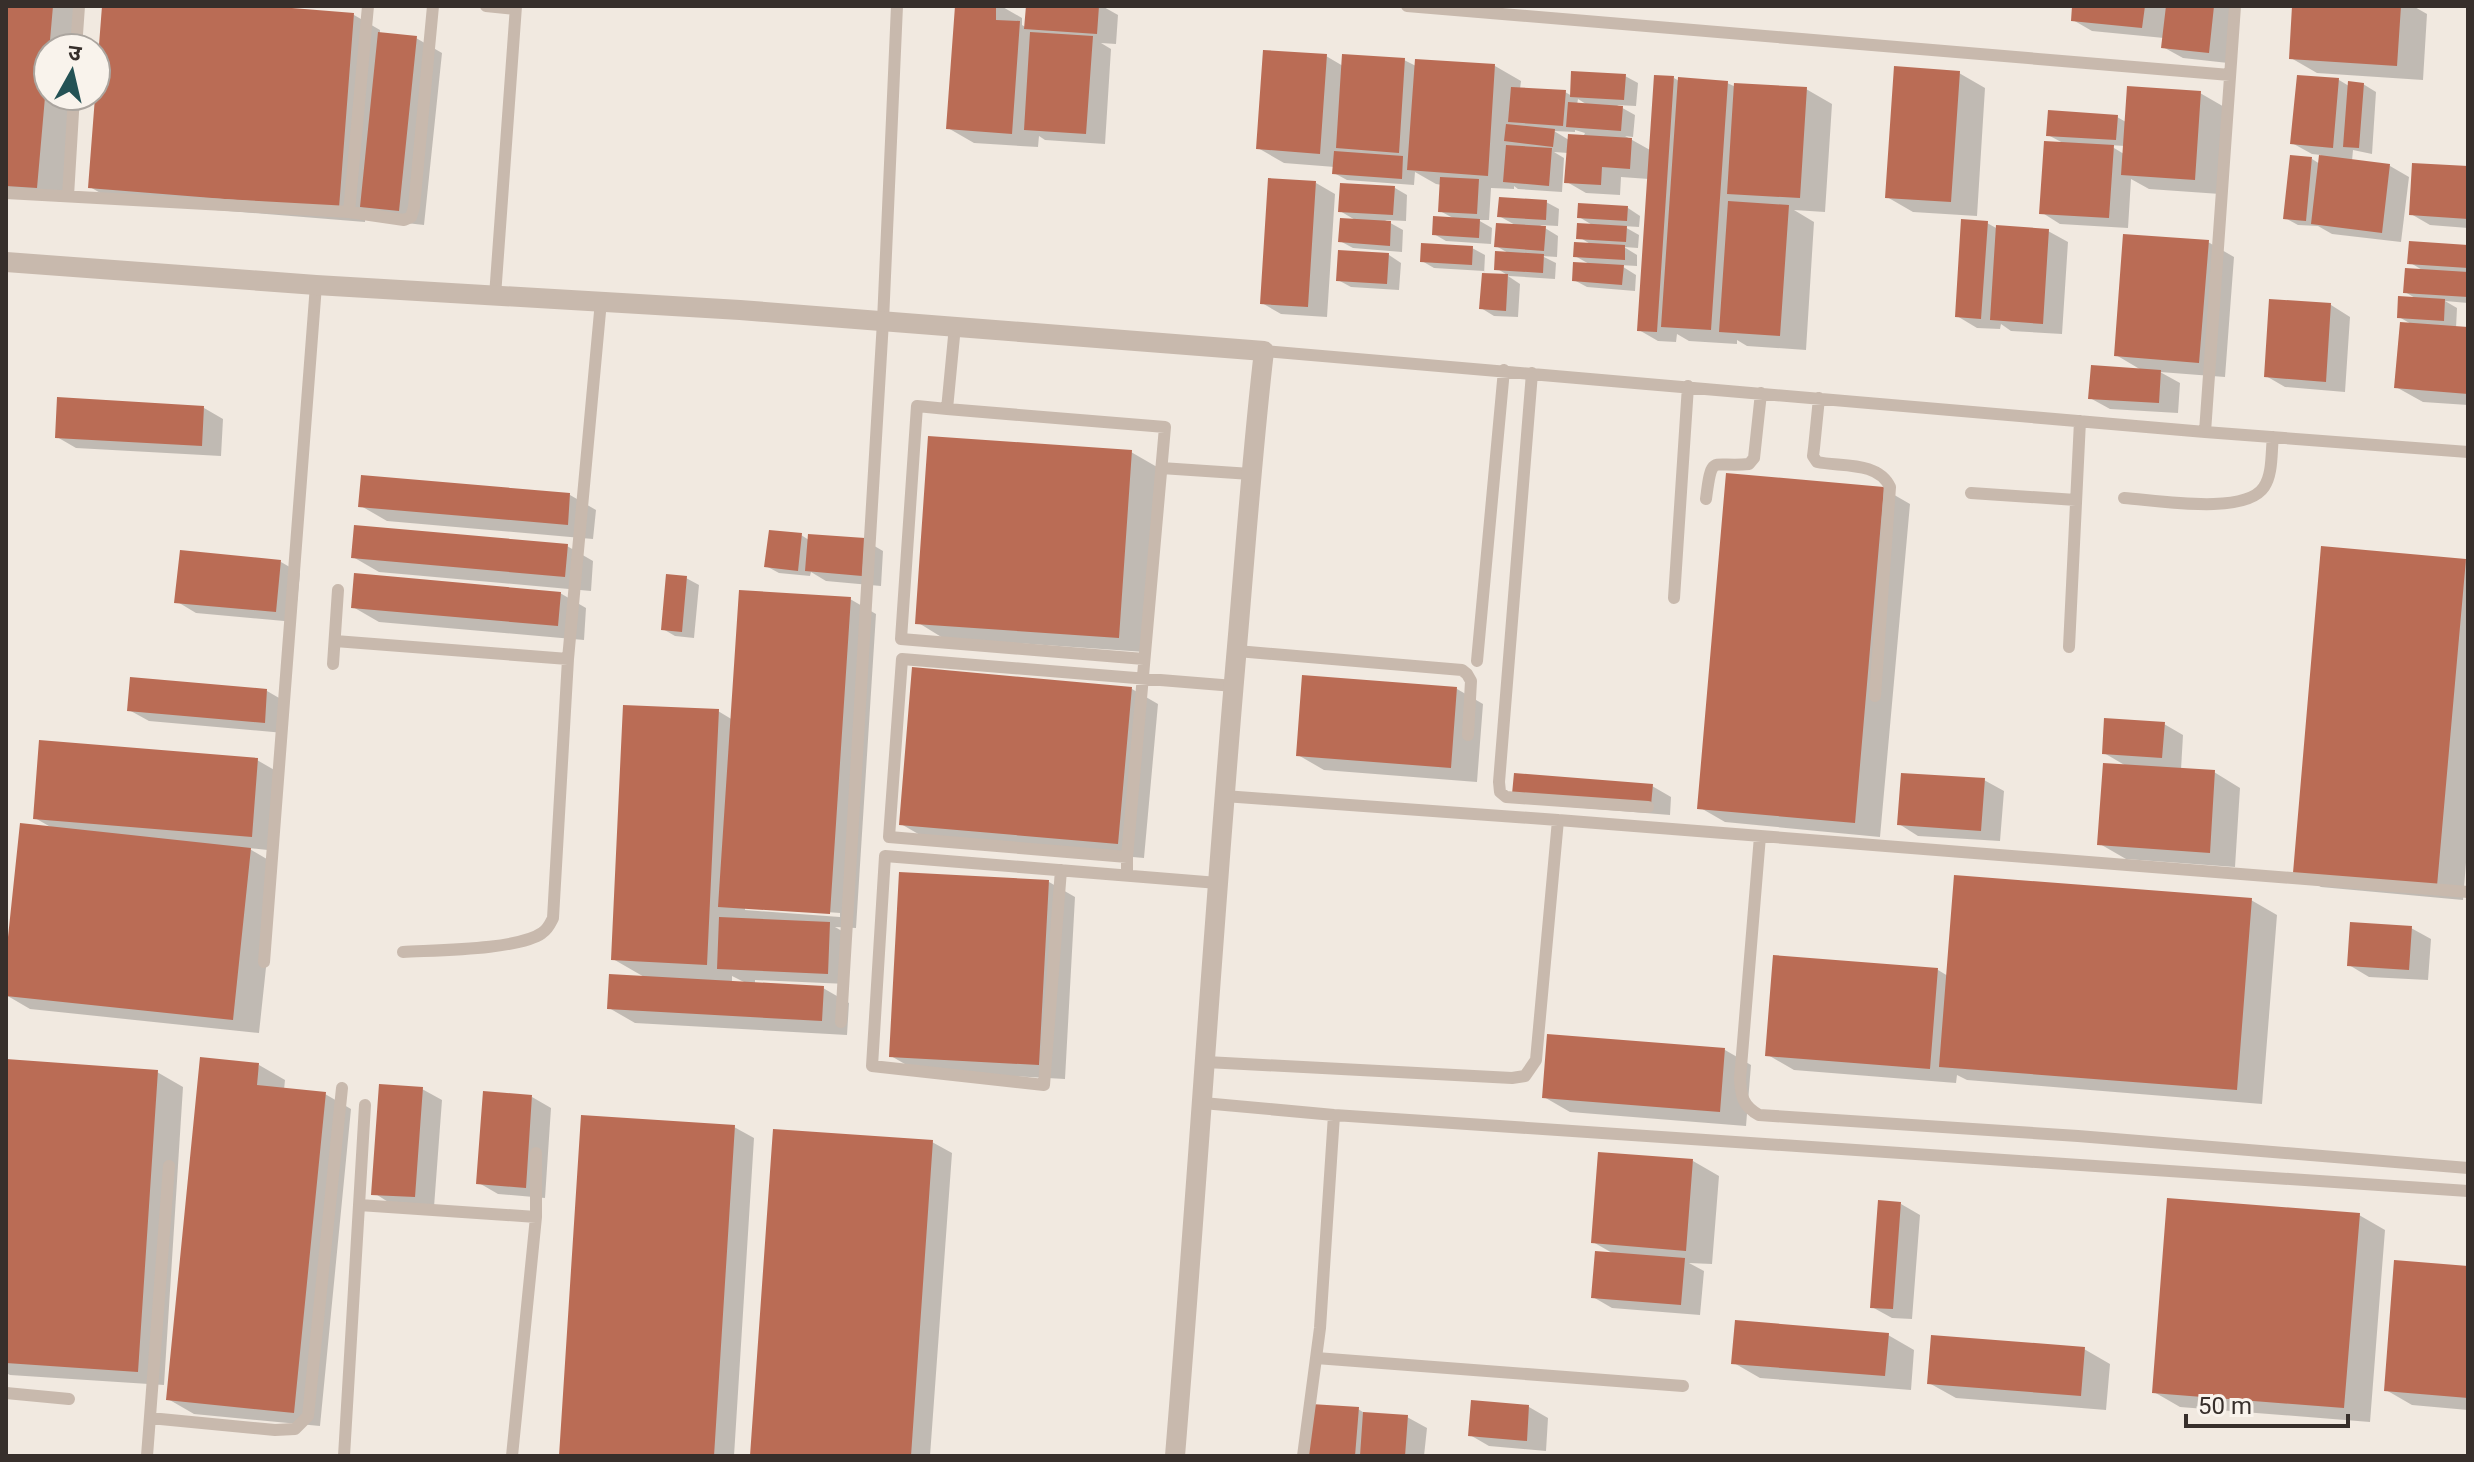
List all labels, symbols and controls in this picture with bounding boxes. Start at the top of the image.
north arrow [32,32,112,112]
text: उ [67,39,84,66]
scale bar [2186,1378,2348,1428]
text: 50 m [2198,1392,2252,1420]

